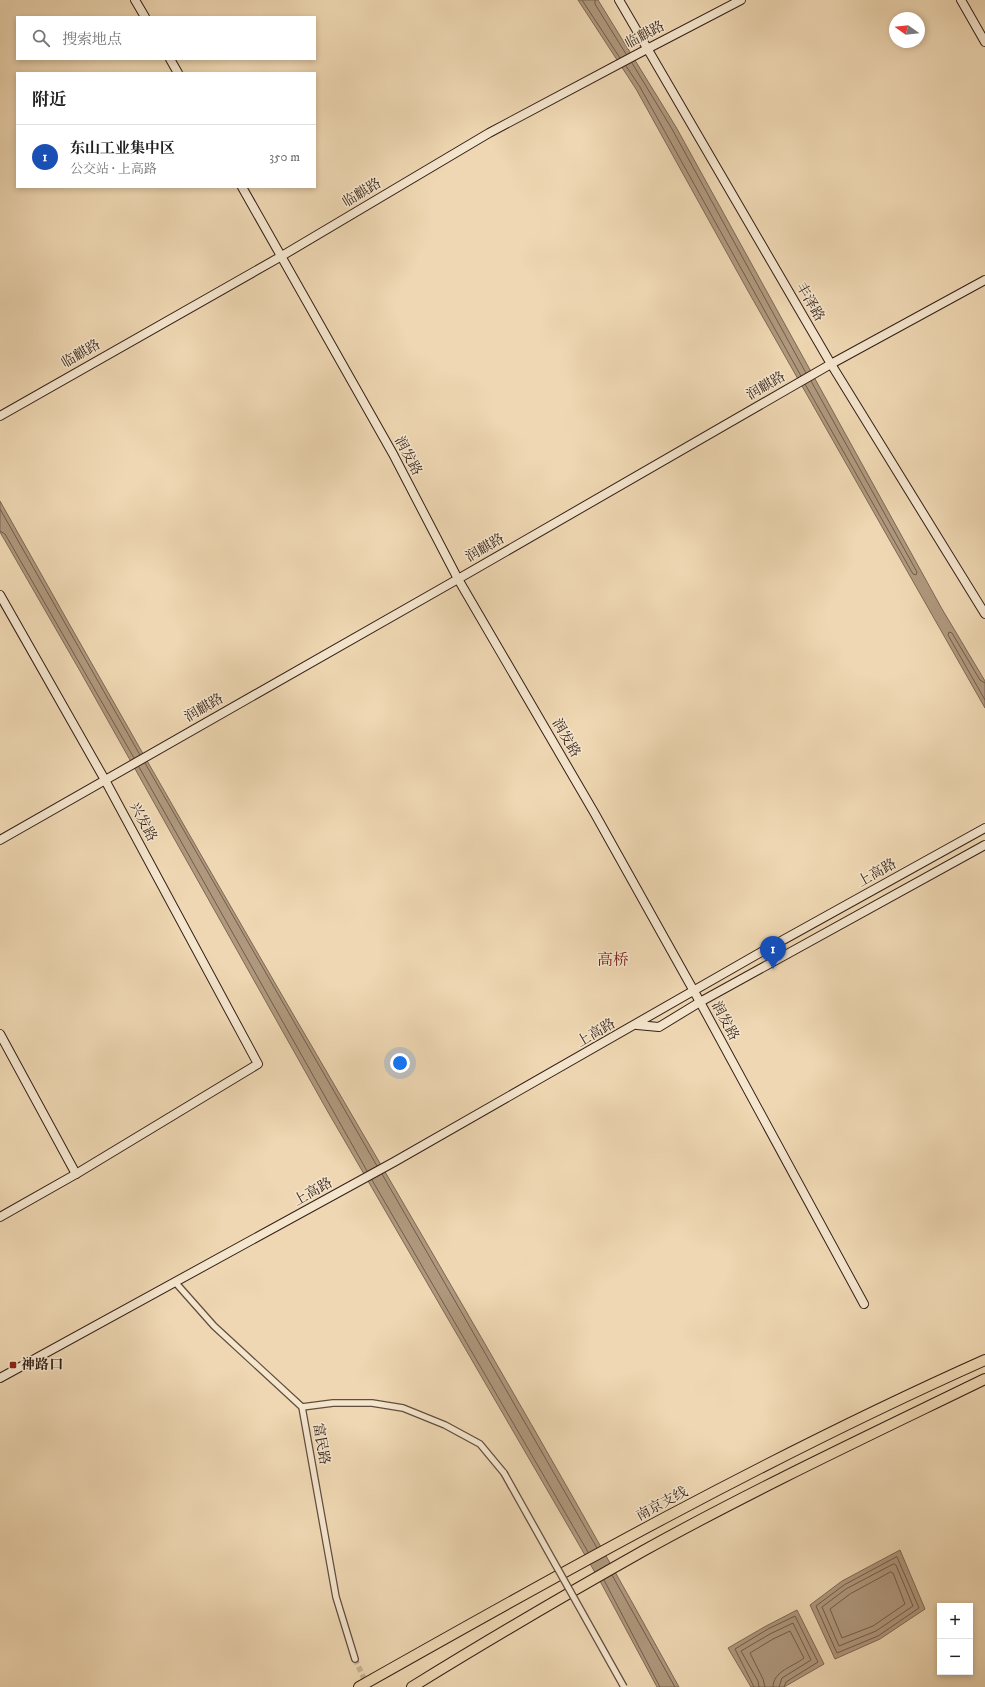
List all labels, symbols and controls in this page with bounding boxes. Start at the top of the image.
north arrow [889,12,925,48]
search box [16,16,316,60]
street label: 临麒路 [622,17,668,53]
icon: search [30,27,52,49]
text: 搜索地点 [62,30,122,49]
text: 附近 [32,89,66,111]
text: 东山工业集中区 [70,139,175,158]
text: 1 [43,149,47,165]
text: 350 m [269,149,300,165]
text: 公交站 · 上高路 [70,161,157,177]
street label: 临麒路 [339,174,385,212]
street label: 丰泽路 [792,279,828,325]
street label: 临麒路 [58,336,104,372]
street label: 润麒路 [743,368,789,404]
street label: 润发路 [390,433,426,479]
street label: 润麒路 [462,530,508,566]
street label: 润麒路 [181,690,227,726]
street label: 润发路 [548,715,584,761]
street label: 兴发路 [125,799,161,845]
street label: 上高路 [854,855,900,891]
pin: 1 [760,936,786,969]
district label: 高桥 [597,950,629,970]
street label: 润发路 [707,998,743,1044]
street label: 上高路 [573,1015,619,1051]
your location [390,1053,410,1073]
street label: 上高路 [290,1174,336,1210]
place label: 神路口 [21,1356,63,1374]
marker: 神路口 [8,1360,18,1370]
street label: 富民路 [308,1422,334,1466]
street label: 南京支线 [633,1483,691,1525]
map controls [937,1603,973,1675]
button: + [937,1603,973,1639]
button: − [937,1639,973,1675]

